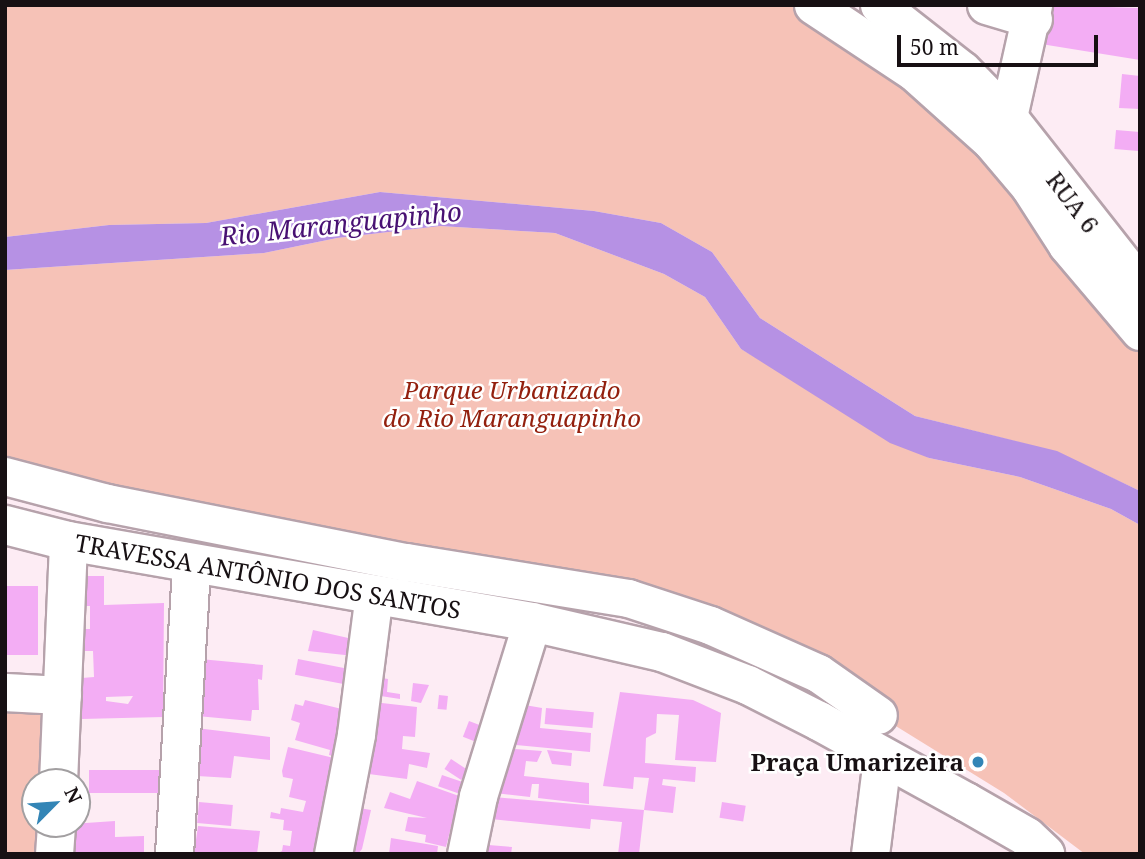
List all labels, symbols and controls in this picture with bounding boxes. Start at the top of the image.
scale bar [900,21,1101,65]
text: 50 m [910,33,959,61]
street label: RUA 6 [1041,166,1105,238]
water label: Rio Maranguapinho [219,196,463,252]
park label: Parque Urbanizado do Rio Maranguapinho [383,376,641,432]
street label: TRAVESSA ANTÔNIO DOS SANTOS [73,528,463,624]
place label: Praça Umarizeira [751,748,964,776]
marker: Praça Umarizeira [970,754,986,770]
north arrow [21,768,91,838]
text: N [58,783,88,807]

